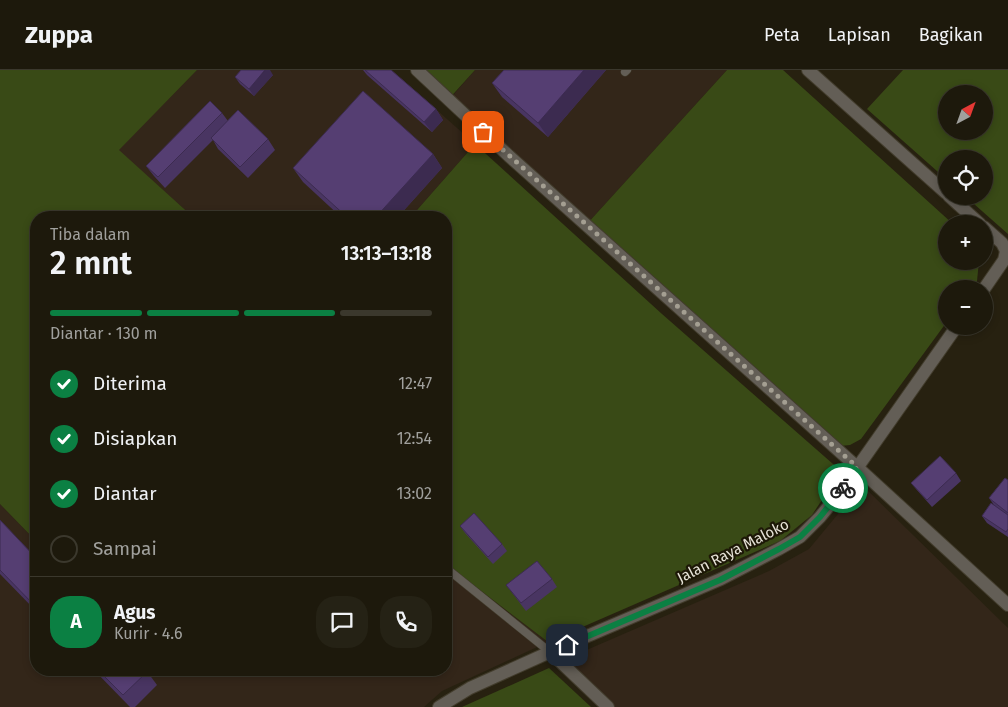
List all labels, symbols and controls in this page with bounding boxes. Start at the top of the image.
text: Zuppa [25,21,93,49]
text: Peta [764,24,800,46]
text: Lapisan [828,24,891,46]
text: Bagikan [919,24,983,46]
north arrow [938,85,992,140]
map controls [938,85,993,335]
pin [462,111,504,153]
icon: bag [469,118,497,146]
button: locate [938,150,993,205]
button: + [938,215,993,270]
text: Tiba dalam [50,225,130,244]
text: 13:13–13:18 [341,242,432,265]
text: 2 mnt [50,244,132,282]
button: − [938,280,993,335]
text: Diantar · 130 m [50,324,158,343]
icon: check [50,370,78,398]
text: Diterima [93,372,167,395]
text: 12:47 [398,374,432,393]
icon: check [50,425,78,453]
text: Disiapkan [93,427,177,450]
text: 12:54 [397,429,432,448]
courier [818,463,868,513]
icon: bike [829,474,857,502]
icon: check [50,480,78,508]
text: Diantar [93,482,156,505]
text: 13:02 [397,484,432,503]
street label: Jalan Raya Maloko [674,515,792,587]
text: Sampai [93,537,157,560]
button: chat [316,596,368,648]
button: phone [380,596,432,648]
text: Agus [114,601,156,624]
text: A [70,610,82,633]
text: Kurir · 4.6 [114,624,183,643]
pin [546,624,588,666]
icon: home [553,631,581,659]

